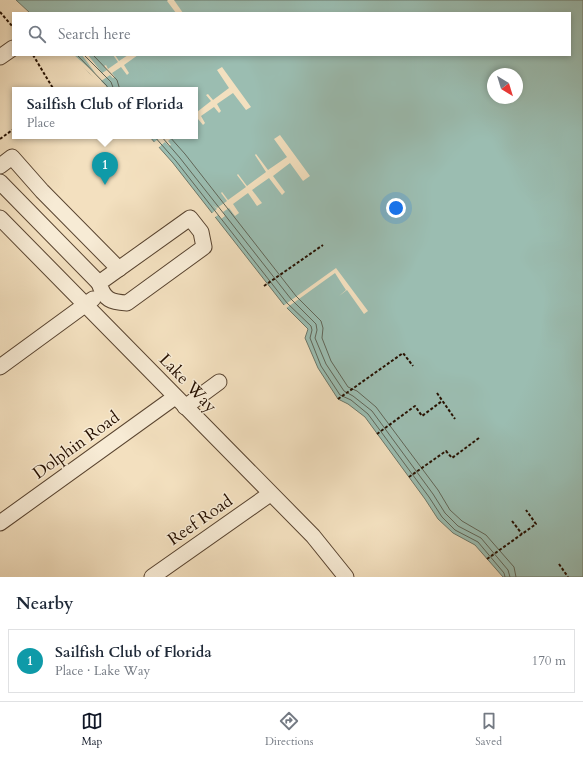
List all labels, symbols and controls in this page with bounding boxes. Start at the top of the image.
search box [12,12,571,56]
icon: search [26,23,48,45]
text: Search here [58,24,131,44]
north arrow [487,68,523,104]
popup [12,87,198,139]
text: Sailfish Club of Florida [27,94,183,114]
text: Place [27,114,55,132]
pin: 1 [92,152,118,185]
your location [386,198,406,218]
street label: Lake Way [154,348,222,418]
street label: Dolphin Road [28,406,124,484]
street label: Reef Road [163,489,237,551]
text: Nearby [16,592,73,615]
text: Sailfish Club of Florida [55,642,212,662]
text: 1 [27,652,33,670]
text: 170 m [532,652,566,670]
text: Place · Lake Way [55,662,150,680]
tab: Map [81,710,103,749]
tab: Directions [265,710,313,749]
tab: Saved [475,710,502,749]

